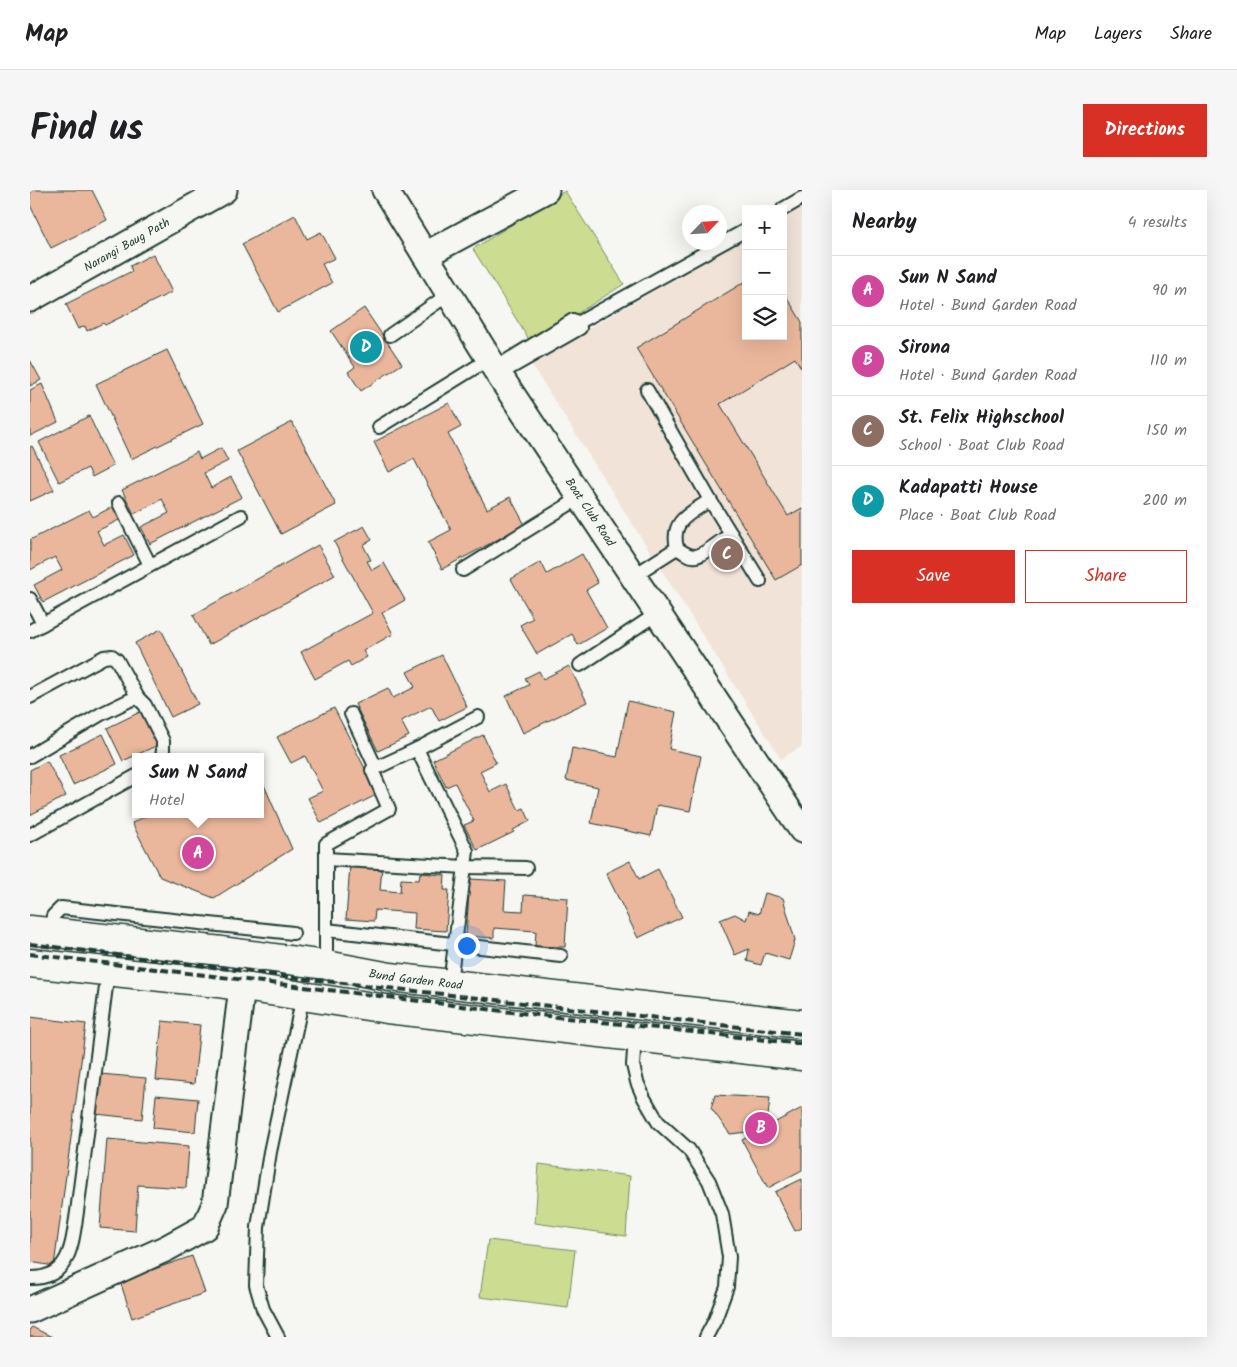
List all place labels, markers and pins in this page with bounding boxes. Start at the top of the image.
pin: D [350,328,382,366]
pin: C [711,535,743,573]
pin: A [182,834,214,872]
pin: B [745,1109,777,1147]

